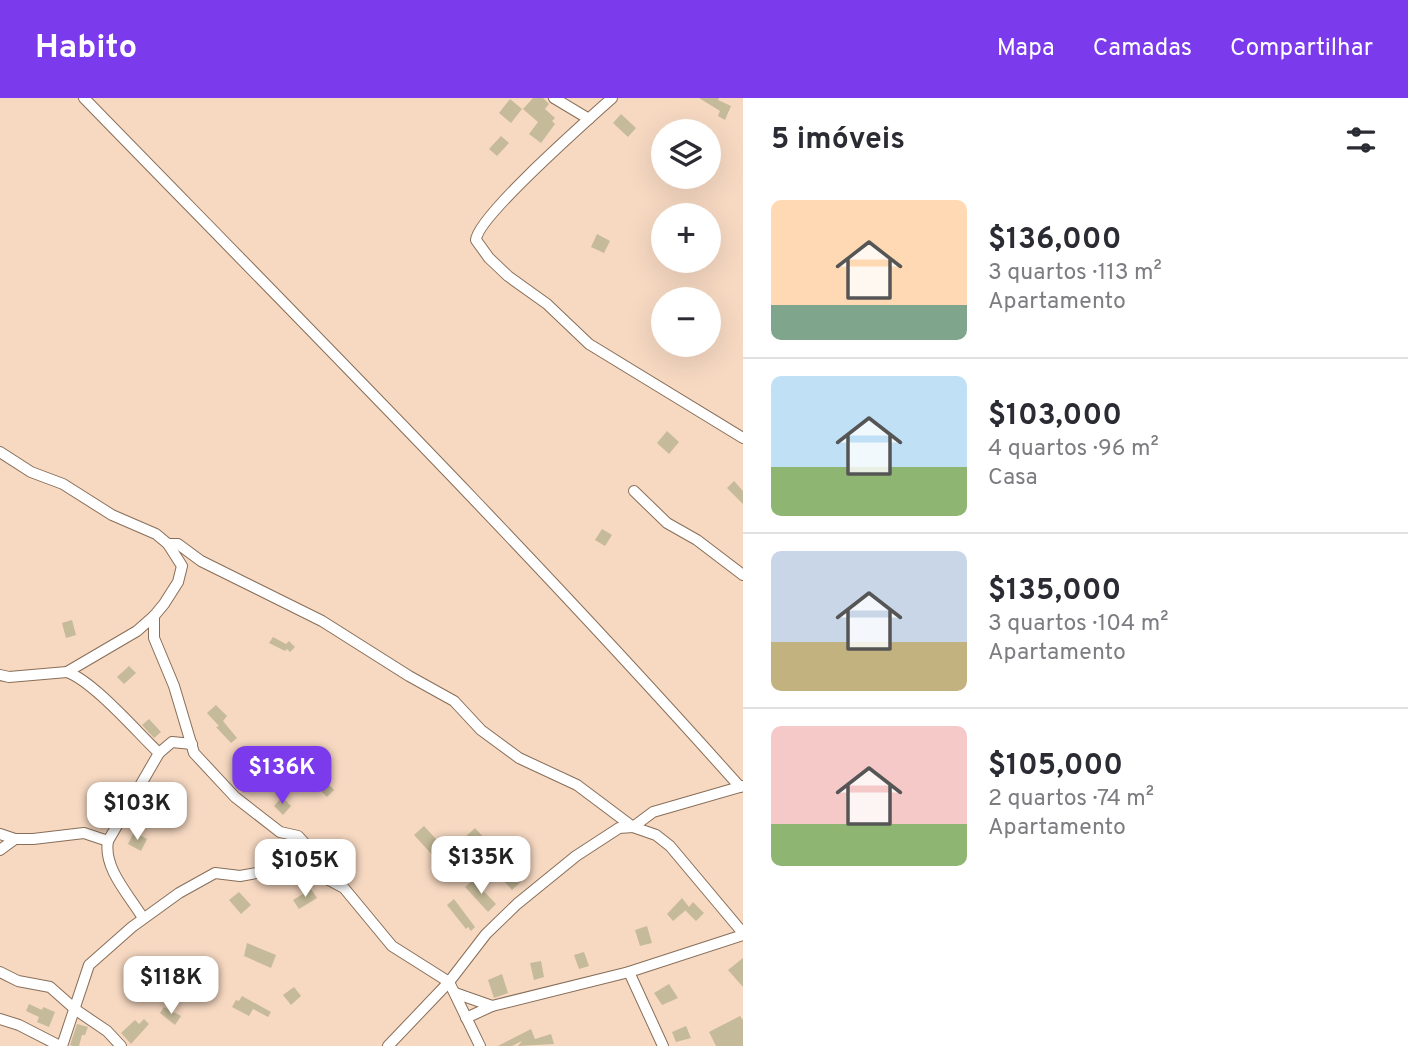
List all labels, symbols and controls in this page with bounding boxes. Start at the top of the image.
text: Habito [35,28,137,70]
text: Mapa [997,34,1055,64]
text: Camadas [1093,34,1192,64]
text: Compartilhar [1230,34,1373,64]
map controls [651,119,721,357]
button: layers [651,119,721,189]
icon: filters [1342,121,1380,159]
text: 5 imóveis [771,122,905,159]
button: + [651,203,721,273]
text: $136,000 [988,222,1121,259]
icon: home [827,228,911,312]
text: 3 quartos · 113 m² [988,259,1162,288]
button: − [651,287,721,357]
text: Apartamento [988,288,1126,317]
text: $103,000 [988,398,1122,435]
icon: home [827,404,911,488]
text: 4 quartos · 96 m² [988,435,1159,464]
text: Casa [988,464,1038,493]
text: $135,000 [988,573,1121,610]
icon: home [827,579,911,663]
text: 3 quartos · 104 m² [988,610,1169,639]
text: Apartamento [988,639,1126,668]
pin: $136K [233,746,331,806]
text: $105,000 [988,748,1123,785]
text: $136K [248,754,316,783]
icon: home [827,754,911,838]
pin: $103K [88,782,186,842]
text: 2 quartos · 74 m² [988,785,1154,814]
text: $103K [103,790,171,819]
text: Apartamento [988,814,1126,843]
pin: $135K [432,836,530,896]
pin: $105K [256,840,354,899]
text: $135K [447,844,515,873]
text: $105K [271,847,339,876]
pin: $118K [122,956,220,1016]
text: $118K [140,964,202,993]

